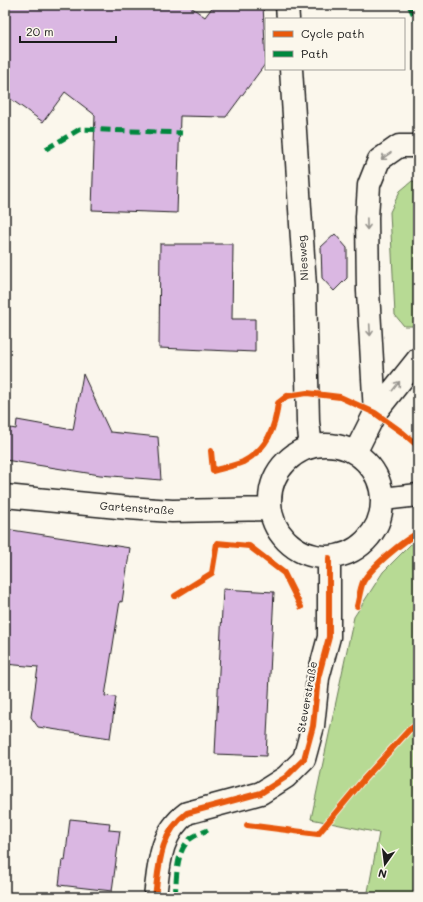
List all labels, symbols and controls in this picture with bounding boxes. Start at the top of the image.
scale bar [20,18,116,44]
legend [265,18,405,70]
text: 20 m [26,23,54,39]
text: Cycle path [301,25,364,41]
text: Path [301,45,328,61]
one-way arrow [381,152,392,160]
one-way arrow [363,217,371,230]
street label: Niesweg [293,235,312,281]
one-way arrow [367,323,374,336]
one-way arrow [392,381,401,392]
street label: Gartenstraße [99,497,175,518]
street label: Steverstraße [293,660,320,734]
north arrow [365,844,405,884]
text: N [377,866,388,882]

